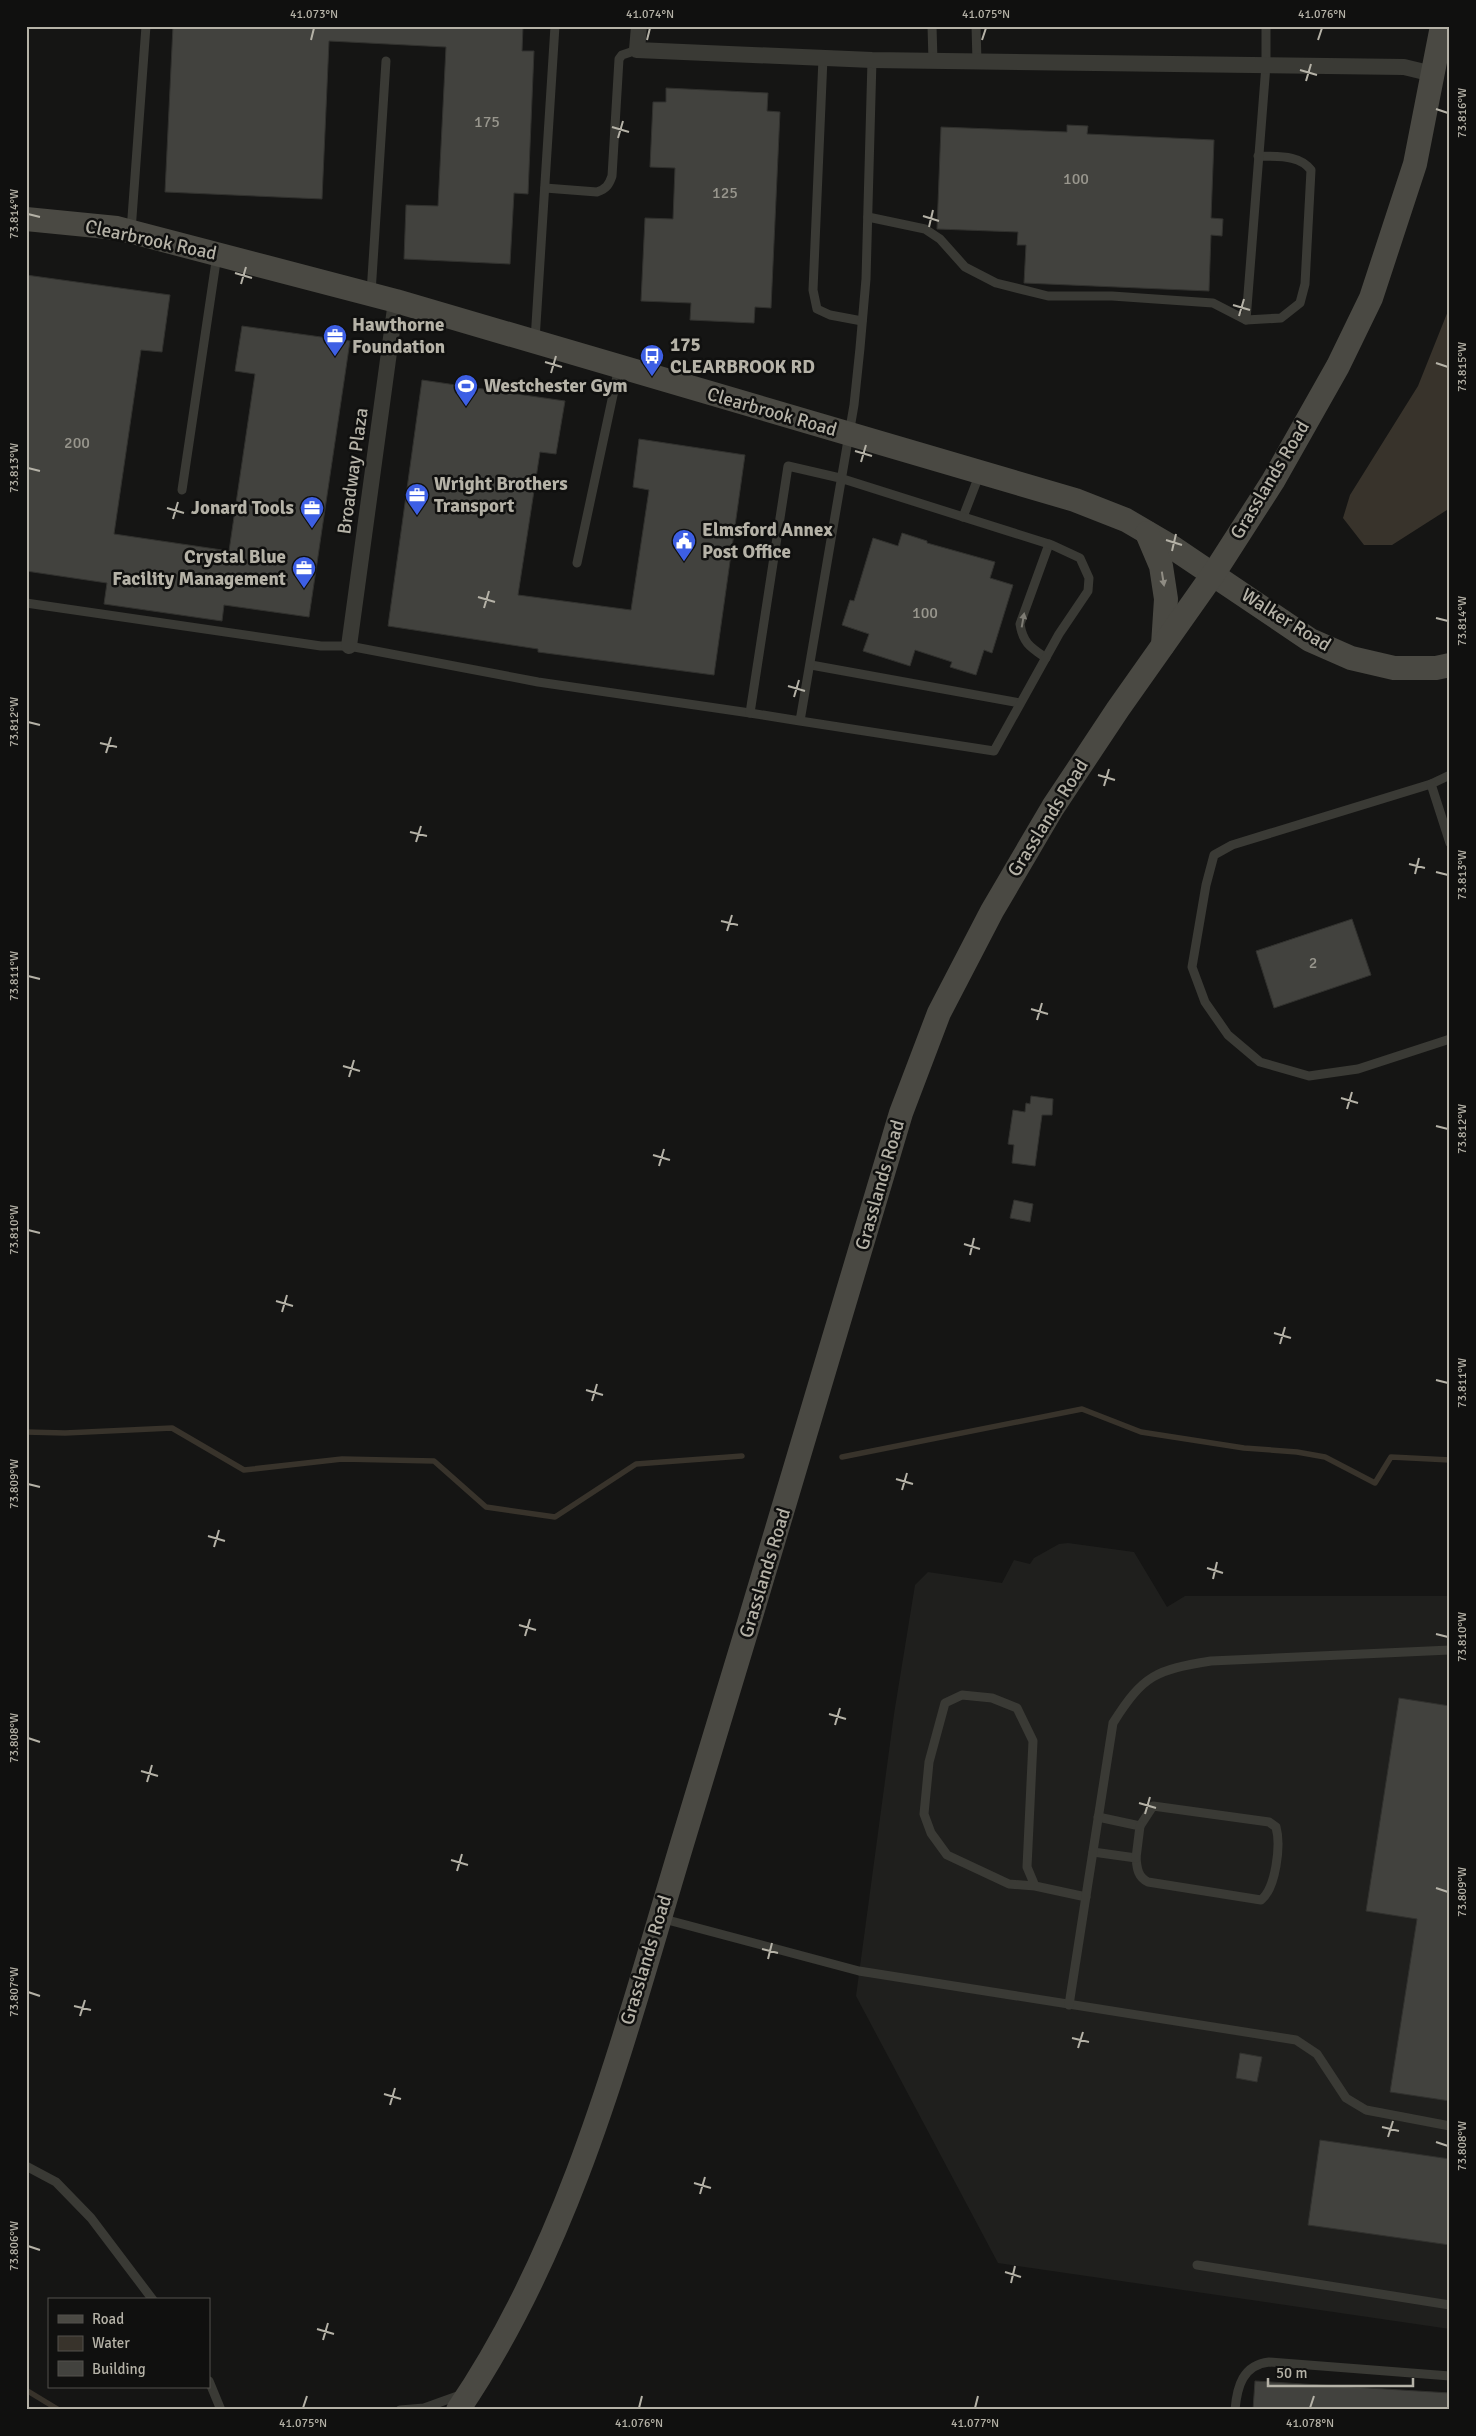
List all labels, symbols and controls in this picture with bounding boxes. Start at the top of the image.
text: 41.073°N [290,7,338,22]
text: 41.074°N [626,7,674,22]
text: 41.075°N [962,7,1010,22]
text: 41.076°N [1298,7,1346,22]
text: 73.816°W [1455,88,1470,138]
house number: 175 [474,112,500,132]
house number: 100 [1063,169,1089,189]
house number: 125 [712,183,738,203]
text: 73.814°W [7,189,22,239]
street label: Clearbrook Road [83,214,219,266]
place label: Hawthorne Foundation [352,313,445,359]
office icon: Hawthorne Foundation [322,323,348,357]
place label: 175 CLEARBROOK RD [670,333,815,379]
text: 73.815°W [1455,342,1470,392]
bus stop icon: 175 CLEARBROOK RD [639,343,665,377]
sports icon: Westchester Gym [453,373,479,407]
place label: Westchester Gym [484,374,628,398]
street label: Clearbrook Road [704,382,840,442]
street label: Broadway Plaza [332,406,374,536]
street label: Grasslands Road [1225,416,1315,544]
house number: 200 [64,433,90,453]
text: 73.813°W [7,443,22,493]
place label: Wright Brothers Transport [434,472,568,518]
office icon: Wright Brothers Transport [404,482,430,516]
office icon: Jonard Tools [299,495,325,529]
place label: Jonard Tools [191,496,294,520]
place label: Elmsford Annex Post Office [702,518,833,564]
public building icon: Elmsford Annex Post Office [671,528,697,562]
place label: Crystal Blue Facility Management [112,545,286,591]
office icon: Crystal Blue Facility Management [291,555,317,589]
one-way arrow [1159,571,1167,587]
street label: Walker Road [1237,583,1335,657]
text: 73.814°W [1455,596,1470,646]
house number: 100 [912,603,938,623]
one-way arrow [1019,612,1027,628]
text: 73.812°W [7,697,22,747]
street label: Grasslands Road [1002,755,1094,881]
text: 73.813°W [1455,850,1470,900]
text: 73.811°W [7,951,22,1001]
house number: 2 [1309,953,1317,973]
text: 73.812°W [1455,1104,1470,1154]
street label: Grasslands Road [850,1117,910,1253]
text: 73.810°W [7,1205,22,1255]
text: 73.811°W [1455,1358,1470,1408]
text: 73.809°W [7,1459,22,1509]
street label: Grasslands Road [734,1505,796,1641]
text: 73.810°W [1455,1612,1470,1662]
text: 73.808°W [7,1713,22,1763]
text: 73.809°W [1455,1867,1470,1917]
street label: Grasslands Road [615,1892,677,2028]
text: 73.807°W [7,1967,22,2017]
text: 73.808°W [1455,2121,1470,2171]
text: 73.806°W [7,2221,22,2271]
legend [48,2298,210,2388]
text: Road [92,2310,124,2328]
text: Water [92,2334,130,2352]
scale bar [1268,2356,1414,2388]
text: Building [92,2360,146,2378]
text: 50 m [1276,2364,1307,2382]
text: 41.075°N [279,2416,327,2431]
text: 41.076°N [615,2416,663,2431]
text: 41.077°N [951,2416,999,2431]
text: 41.078°N [1286,2416,1334,2431]

